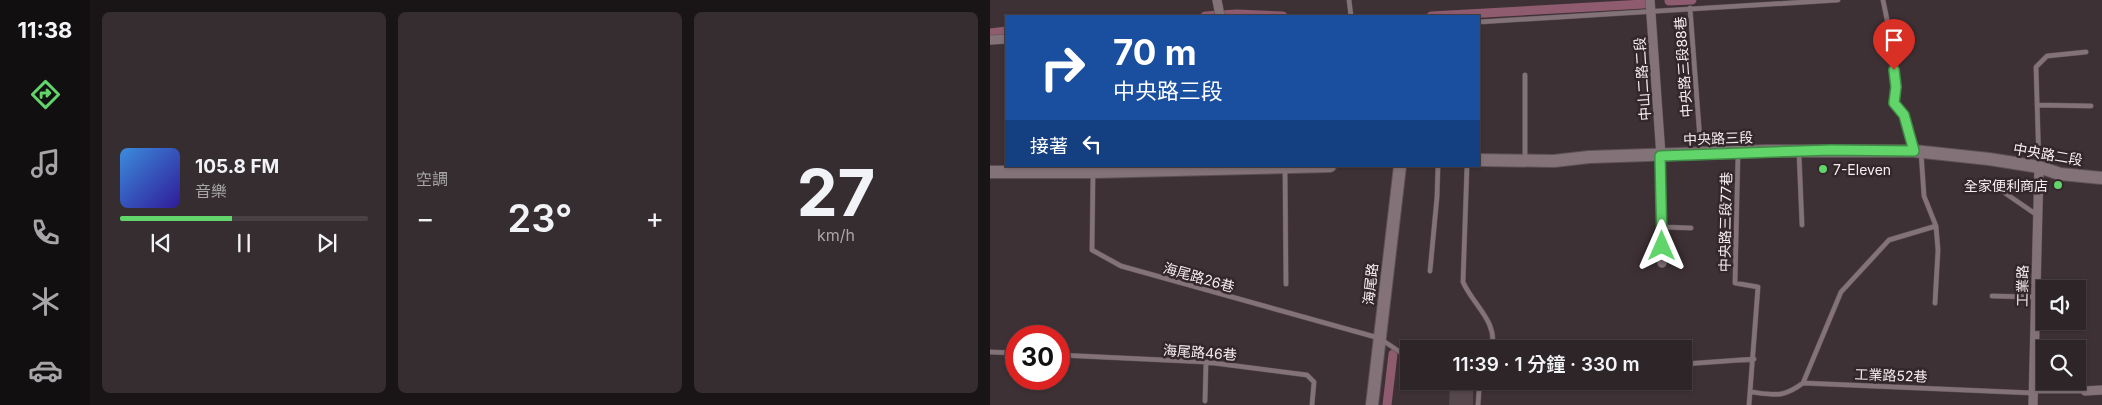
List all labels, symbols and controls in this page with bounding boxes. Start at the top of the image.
street label: 中央路三段88巷 [1671,16,1695,118]
text: 11:38 [18,17,72,43]
pin [1873,19,1915,70]
icon: arrive [1880,26,1908,54]
text: 70 m [1113,31,1197,73]
icon: right [1030,35,1095,100]
street label: 中山二路二段 [1631,37,1653,121]
icon: directions [28,77,63,112]
text: 中央路三段 [1113,78,1223,104]
street label: 中央路三段 [1683,128,1753,148]
icon: left [1078,130,1106,158]
text: 接著 [1030,135,1068,158]
street label: 中央路二段 [2012,140,2084,168]
icon: music [28,146,63,181]
text: 27 [797,153,875,232]
text: 105.8 FM [195,155,279,178]
place label: 7-Eleven [1833,161,1891,178]
marker: 7-Eleven [1817,163,1829,175]
text: 空調 [416,169,448,189]
street label: 中央路三段77巷 [1716,172,1734,272]
place label: 全家便利商店 [1964,177,2048,194]
marker: 全家便利商店 [2052,179,2064,191]
text: 音樂 [195,181,227,201]
text: 23° [508,195,572,241]
text: − [416,201,435,235]
text: + [645,201,664,235]
icon: phone [28,215,63,250]
position arrow [1635,219,1687,271]
text: km/h [817,225,855,245]
icon: previous [147,229,175,257]
icon: pause [230,229,258,257]
icon: next [313,229,341,257]
street label: 海尾路26巷 [1161,259,1237,295]
street label: 海尾路 [1359,262,1381,306]
street label: 工業路 [2013,265,2031,307]
map controls [2036,280,2086,390]
button: sound [2036,280,2086,330]
icon: climate [28,284,63,319]
speed limit sign: 30 [1005,325,1070,390]
button: search [2036,340,2086,390]
street label: 海尾路46巷 [1163,341,1237,363]
icon: car [28,353,63,388]
text: 11:39 · 1 分鐘 · 330 m [1452,353,1640,376]
street label: 工業路52巷 [1854,365,1928,385]

